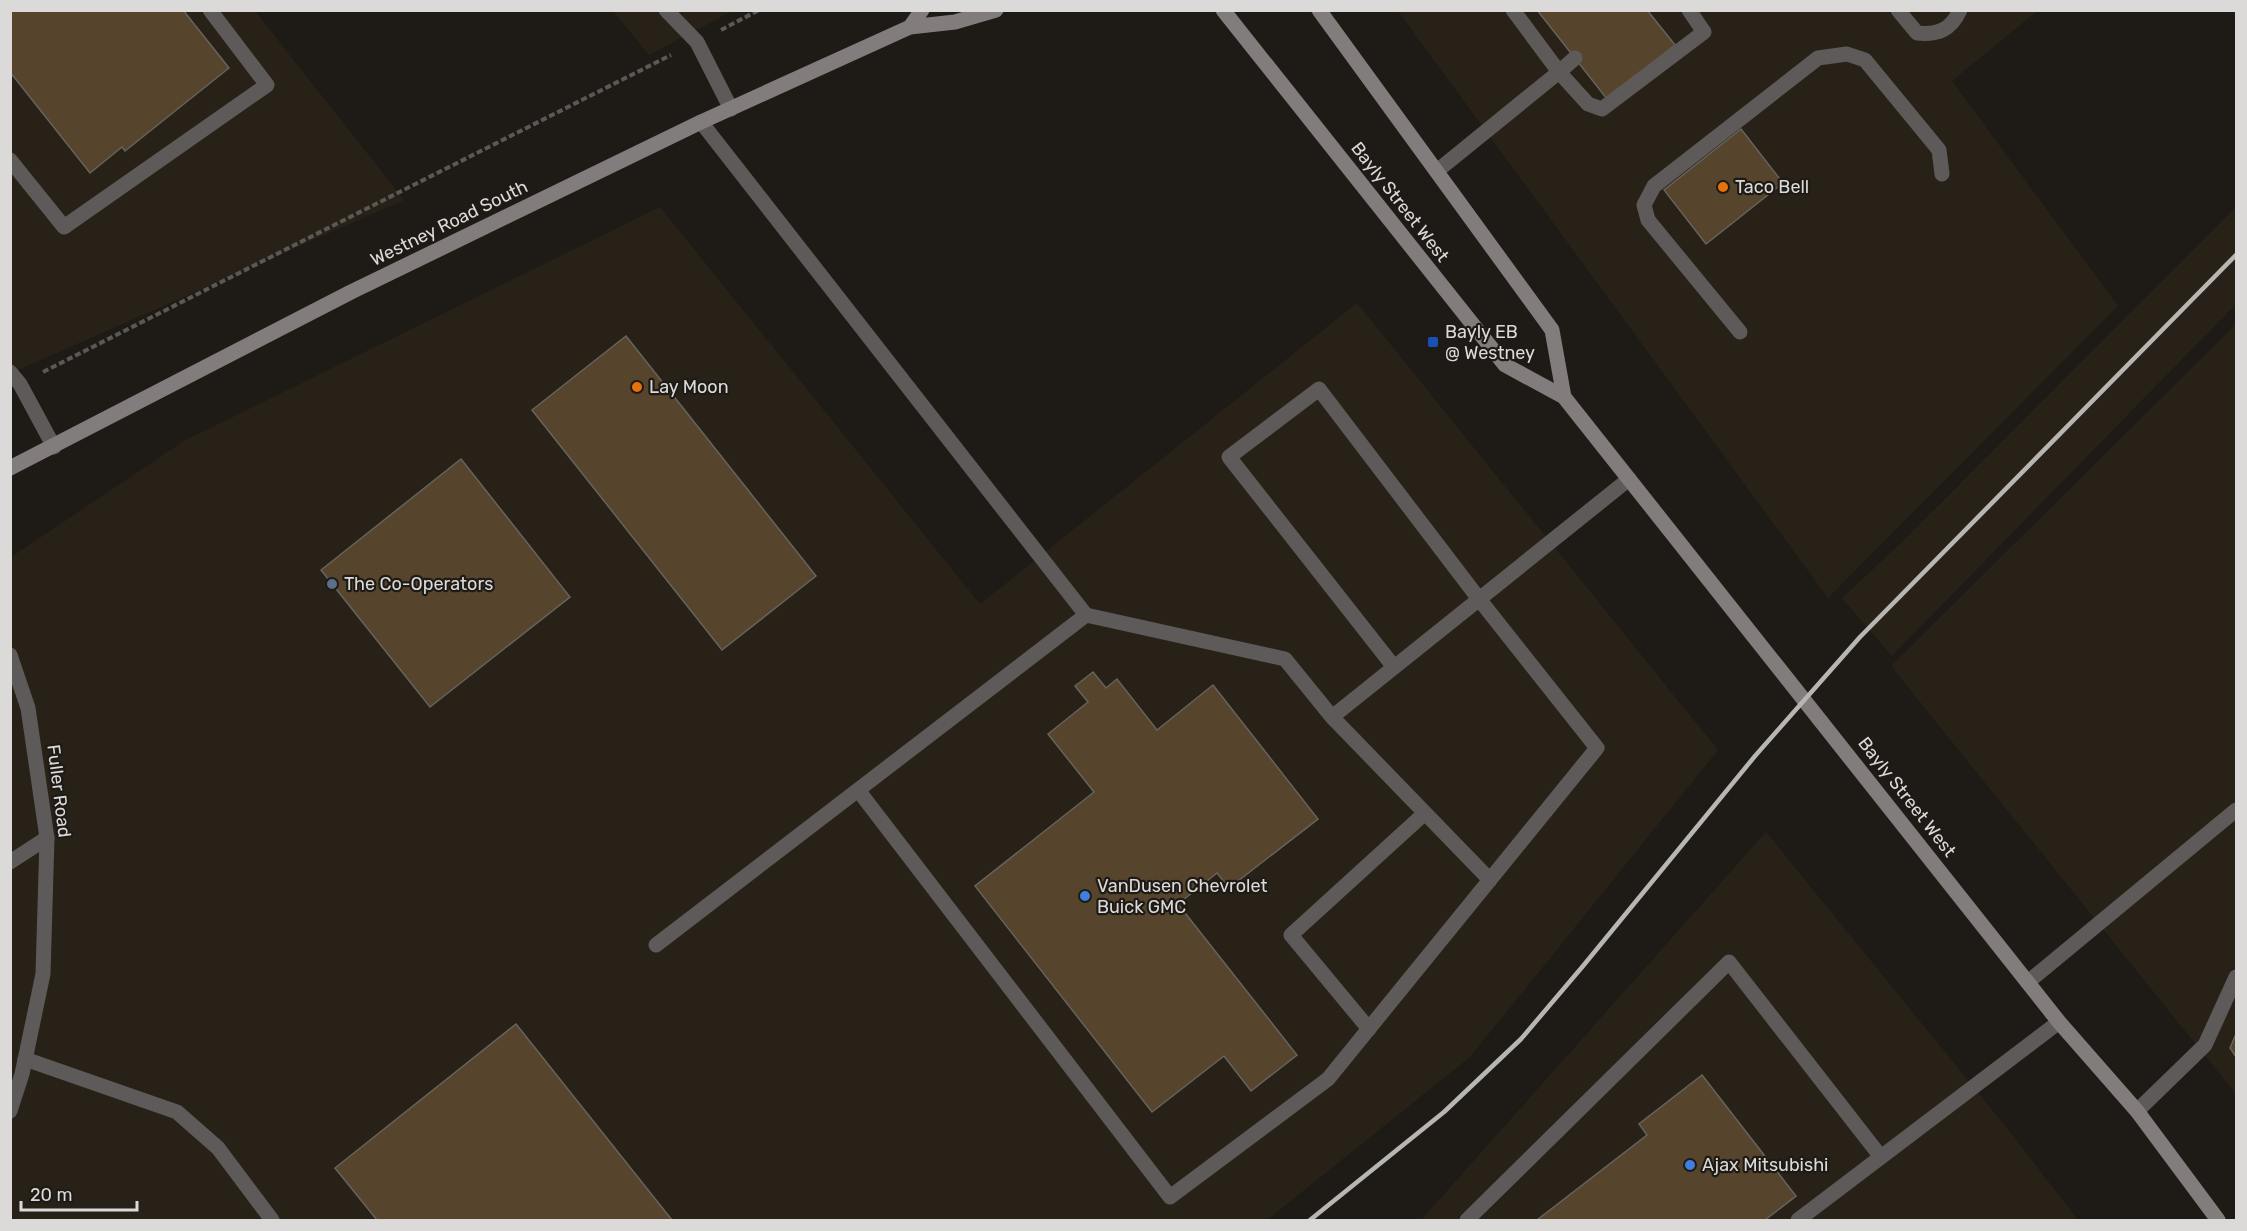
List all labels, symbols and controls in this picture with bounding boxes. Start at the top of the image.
street label: Bayly Street West [1346,138,1454,266]
street label: Westney Road South [367,175,531,271]
place label: Taco Bell [1735,176,1809,198]
marker: Taco Bell [1716,180,1730,194]
place label: Bayly EB @ Westney [1445,321,1535,364]
marker: Bayly EB @ Westney [1426,335,1440,349]
place label: Lay Moon [649,376,729,398]
marker: Lay Moon [630,380,644,394]
place label: The Co-Operators [344,573,493,595]
marker: The Co-Operators [325,577,339,591]
street label: Bayly Street West [1853,733,1961,861]
street label: Fuller Road [42,743,76,839]
place label: VanDusen Chevrolet Buick GMC [1097,875,1268,918]
marker: VanDusen Chevrolet Buick GMC [1078,889,1092,903]
place label: Ajax Mitsubishi [1702,1154,1828,1176]
marker: Ajax Mitsubishi [1683,1158,1697,1172]
scale bar [21,1174,136,1212]
text: 20 m [30,1184,72,1206]

